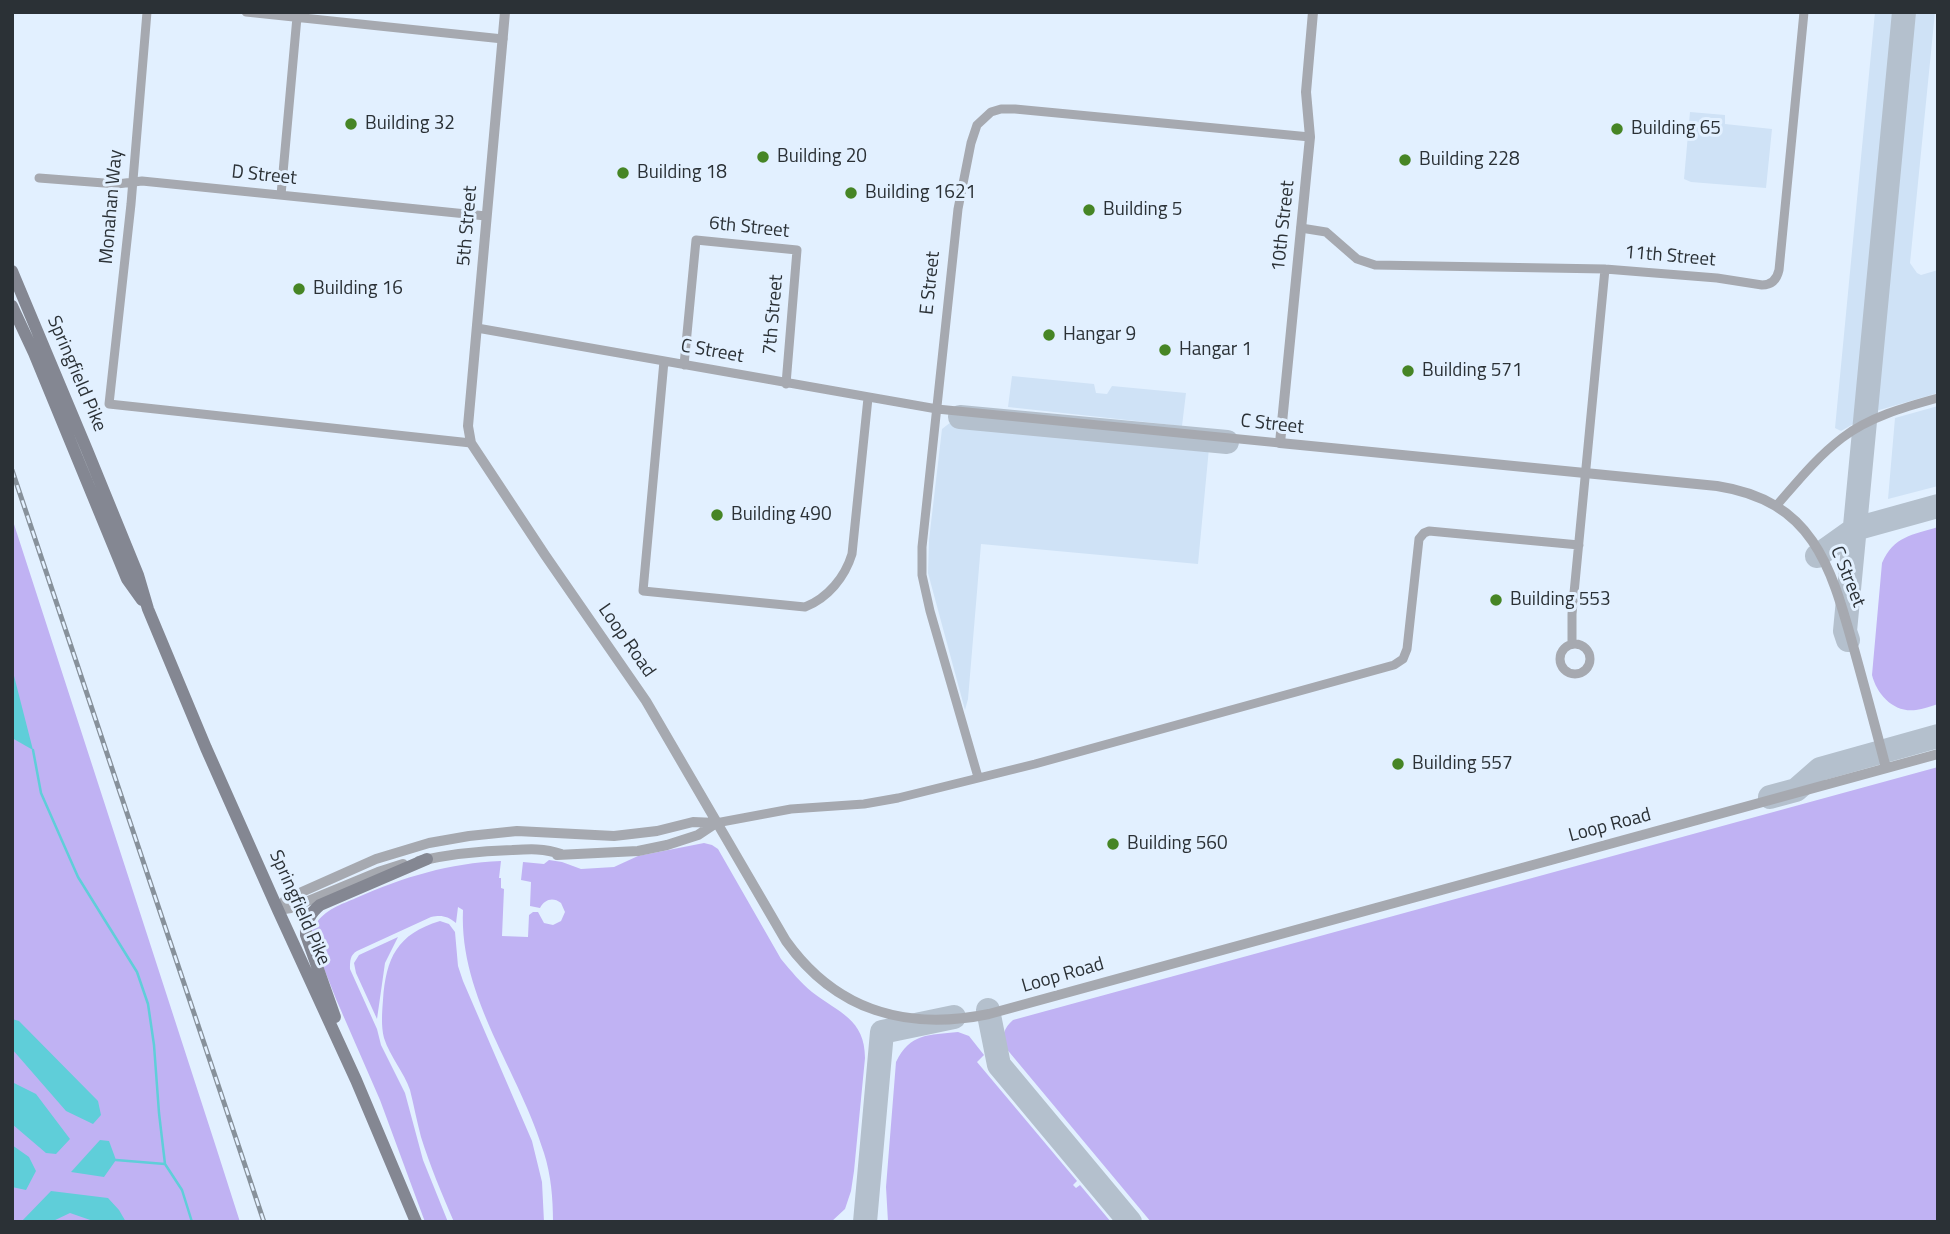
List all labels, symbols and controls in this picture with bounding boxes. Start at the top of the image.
place label: Building 32 [365,113,455,135]
marker: Building 32 [343,116,359,132]
place label: Building 65 [1631,118,1721,140]
marker: Building 65 [1609,121,1625,137]
place label: Building 20 [777,146,867,168]
street label: Monahan Way [96,149,128,265]
marker: Building 20 [755,149,771,165]
place label: Building 228 [1419,149,1520,171]
marker: Building 228 [1397,152,1413,168]
street label: D Street [230,161,298,191]
place label: Building 18 [637,162,727,184]
marker: Building 18 [615,165,631,181]
street label: 10th Street [1268,179,1300,273]
place label: Building 1621 [865,182,976,204]
street label: 5th Street [453,185,483,267]
marker: Building 1621 [843,185,859,201]
place label: Building 5 [1103,199,1182,221]
marker: Building 5 [1081,202,1097,218]
street label: 6th Street [708,212,790,244]
street label: 11th Street [1624,242,1716,272]
street label: E Street [916,250,946,316]
street label: 7th Street [759,274,789,356]
place label: Building 16 [313,278,403,300]
marker: Building 16 [291,281,307,297]
street label: Springfield Pike [41,313,111,435]
place label: Hangar 9 [1063,324,1136,346]
marker: Hangar 9 [1041,327,1057,343]
street label: C Street [679,335,745,369]
place label: Hangar 1 [1179,339,1252,361]
marker: Hangar 1 [1157,342,1173,358]
place label: Building 571 [1422,360,1523,382]
marker: Building 571 [1400,363,1416,379]
street label: C Street [1239,410,1305,440]
place label: Building 490 [731,504,832,526]
marker: Building 490 [709,507,725,523]
street label: C Street [1825,543,1869,611]
place label: Building 553 [1510,589,1611,611]
marker: Building 553 [1488,592,1504,608]
street label: Loop Road [592,600,660,682]
place label: Building 557 [1412,753,1513,775]
marker: Building 557 [1390,756,1406,772]
street label: Loop Road [1566,804,1654,848]
place label: Building 560 [1127,833,1228,855]
marker: Building 560 [1105,836,1121,852]
street label: Springfield Pike [263,847,335,969]
street label: Loop Road [1019,953,1107,999]

